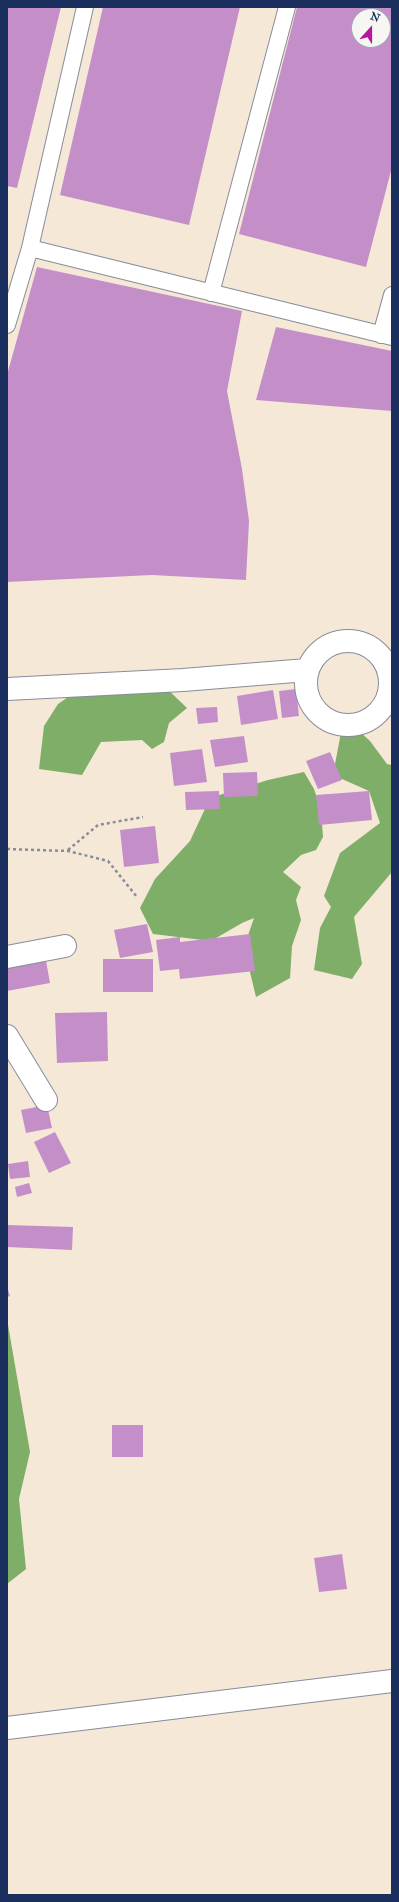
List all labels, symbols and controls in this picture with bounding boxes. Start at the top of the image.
north arrow [351,8,391,48]
text: N [368,10,382,25]

